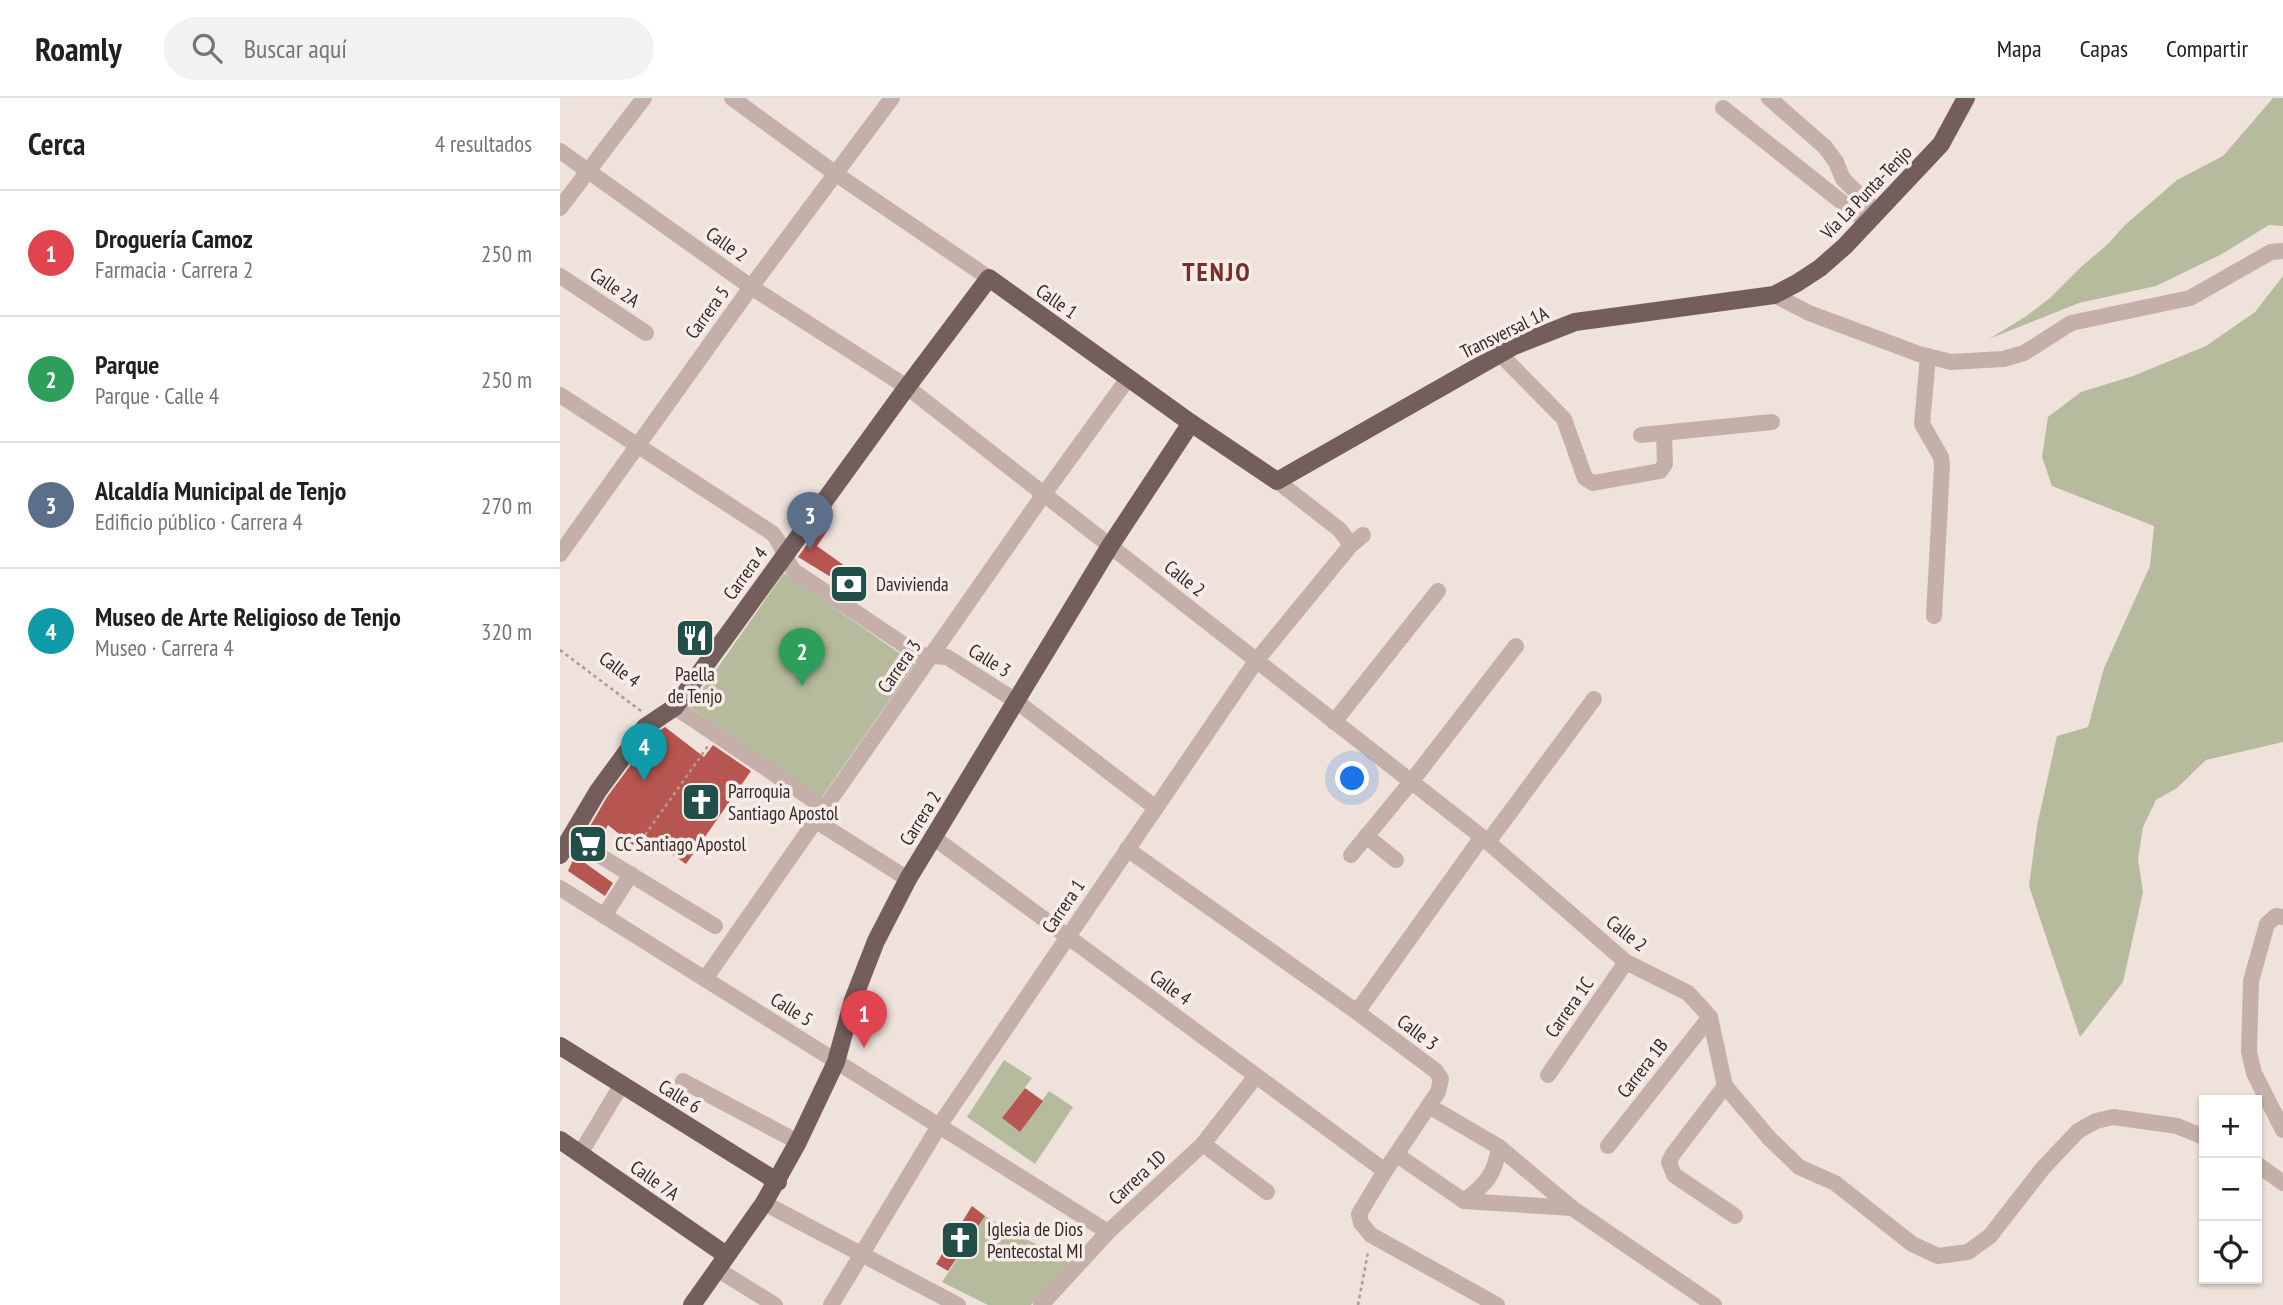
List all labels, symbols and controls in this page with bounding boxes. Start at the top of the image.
search box [164,17,654,80]
text: Roamly [35,27,122,70]
icon: search [188,29,226,67]
text: Buscar aquí [244,32,347,65]
text: Mapa [1997,33,2042,64]
text: Capas [2080,33,2128,64]
text: Compartir [2166,33,2248,64]
text: Cerca [28,124,85,163]
text: 4 resultados [435,129,532,158]
street label: Vía La Punta-Tenjo [1815,140,1917,245]
street label: Calle 2 [702,221,752,267]
text: Droguería Camoz [95,222,253,255]
text: 1 [46,239,57,268]
text: 250 m [481,239,532,268]
text: Farmacia · Carrera 2 [95,255,253,284]
district label: TENJO [1182,255,1252,288]
street label: Calle 2A [586,262,644,312]
street label: Calle 1 [1032,278,1082,324]
street label: Carrera 5 [680,281,734,343]
street label: Transversal 1A [1456,300,1552,364]
text: Parque [95,348,159,381]
text: 2 [46,365,57,394]
text: 250 m [481,365,532,394]
text: Parque · Calle 4 [95,381,219,410]
text: Alcaldía Municipal de Tenjo [95,474,346,507]
text: 3 [46,491,57,520]
text: 270 m [481,491,532,520]
pin: 3 [787,492,833,550]
text: Edificio público · Carrera 4 [95,507,303,536]
street label: Carrera 4 [718,541,773,604]
street label: Calle 2 [1160,555,1210,601]
bank icon: Davivienda [828,563,870,605]
place label: Davivienda [876,572,949,596]
text: Museo de Arte Religioso de Tenjo [95,600,401,633]
text: 4 [46,617,57,646]
text: 320 m [481,617,532,646]
restaurant icon: Paella de Tenjo [674,617,716,659]
pin: 2 [779,628,825,686]
text: Museo · Carrera 4 [95,633,234,662]
street label: Carrera 3 [872,635,926,697]
street label: Calle 3 [964,638,1016,682]
street label: Calle 4 [595,646,646,692]
place label: Paella de Tenjo [668,662,722,708]
pin: 4 [621,723,667,781]
your location [1335,761,1369,795]
place label: Parroquia Santiago Apostol [728,779,839,825]
church icon: Parroquia Santiago Apostol [680,781,722,823]
street label: Carrera 2 [894,786,946,850]
supermarket icon: CC Santiago Apostol [567,823,609,865]
place label: CC Santiago Apostol [615,832,747,856]
street label: Carrera 1 [1036,875,1090,937]
street label: Calle 2 [1602,910,1652,956]
street label: Calle 4 [1146,964,1197,1010]
street label: Carrera 1C [1540,972,1599,1042]
street label: Calle 5 [766,987,818,1031]
pin: 1 [841,990,887,1048]
street label: Calle 3 [1393,1009,1443,1055]
street label: Carrera 1B [1611,1034,1673,1102]
street label: Calle 6 [654,1074,706,1118]
map controls [2199,1095,2262,1284]
button: + [2199,1095,2262,1158]
street label: Carrera 1D [1103,1144,1171,1210]
street label: Calle 7A [626,1155,684,1205]
button: − [2199,1158,2262,1221]
place label: Iglesia de Dios Pentecostal MI [987,1217,1083,1263]
church icon: Iglesia de Dios Pentecostal MI [939,1219,981,1261]
button: locate [2199,1221,2262,1284]

